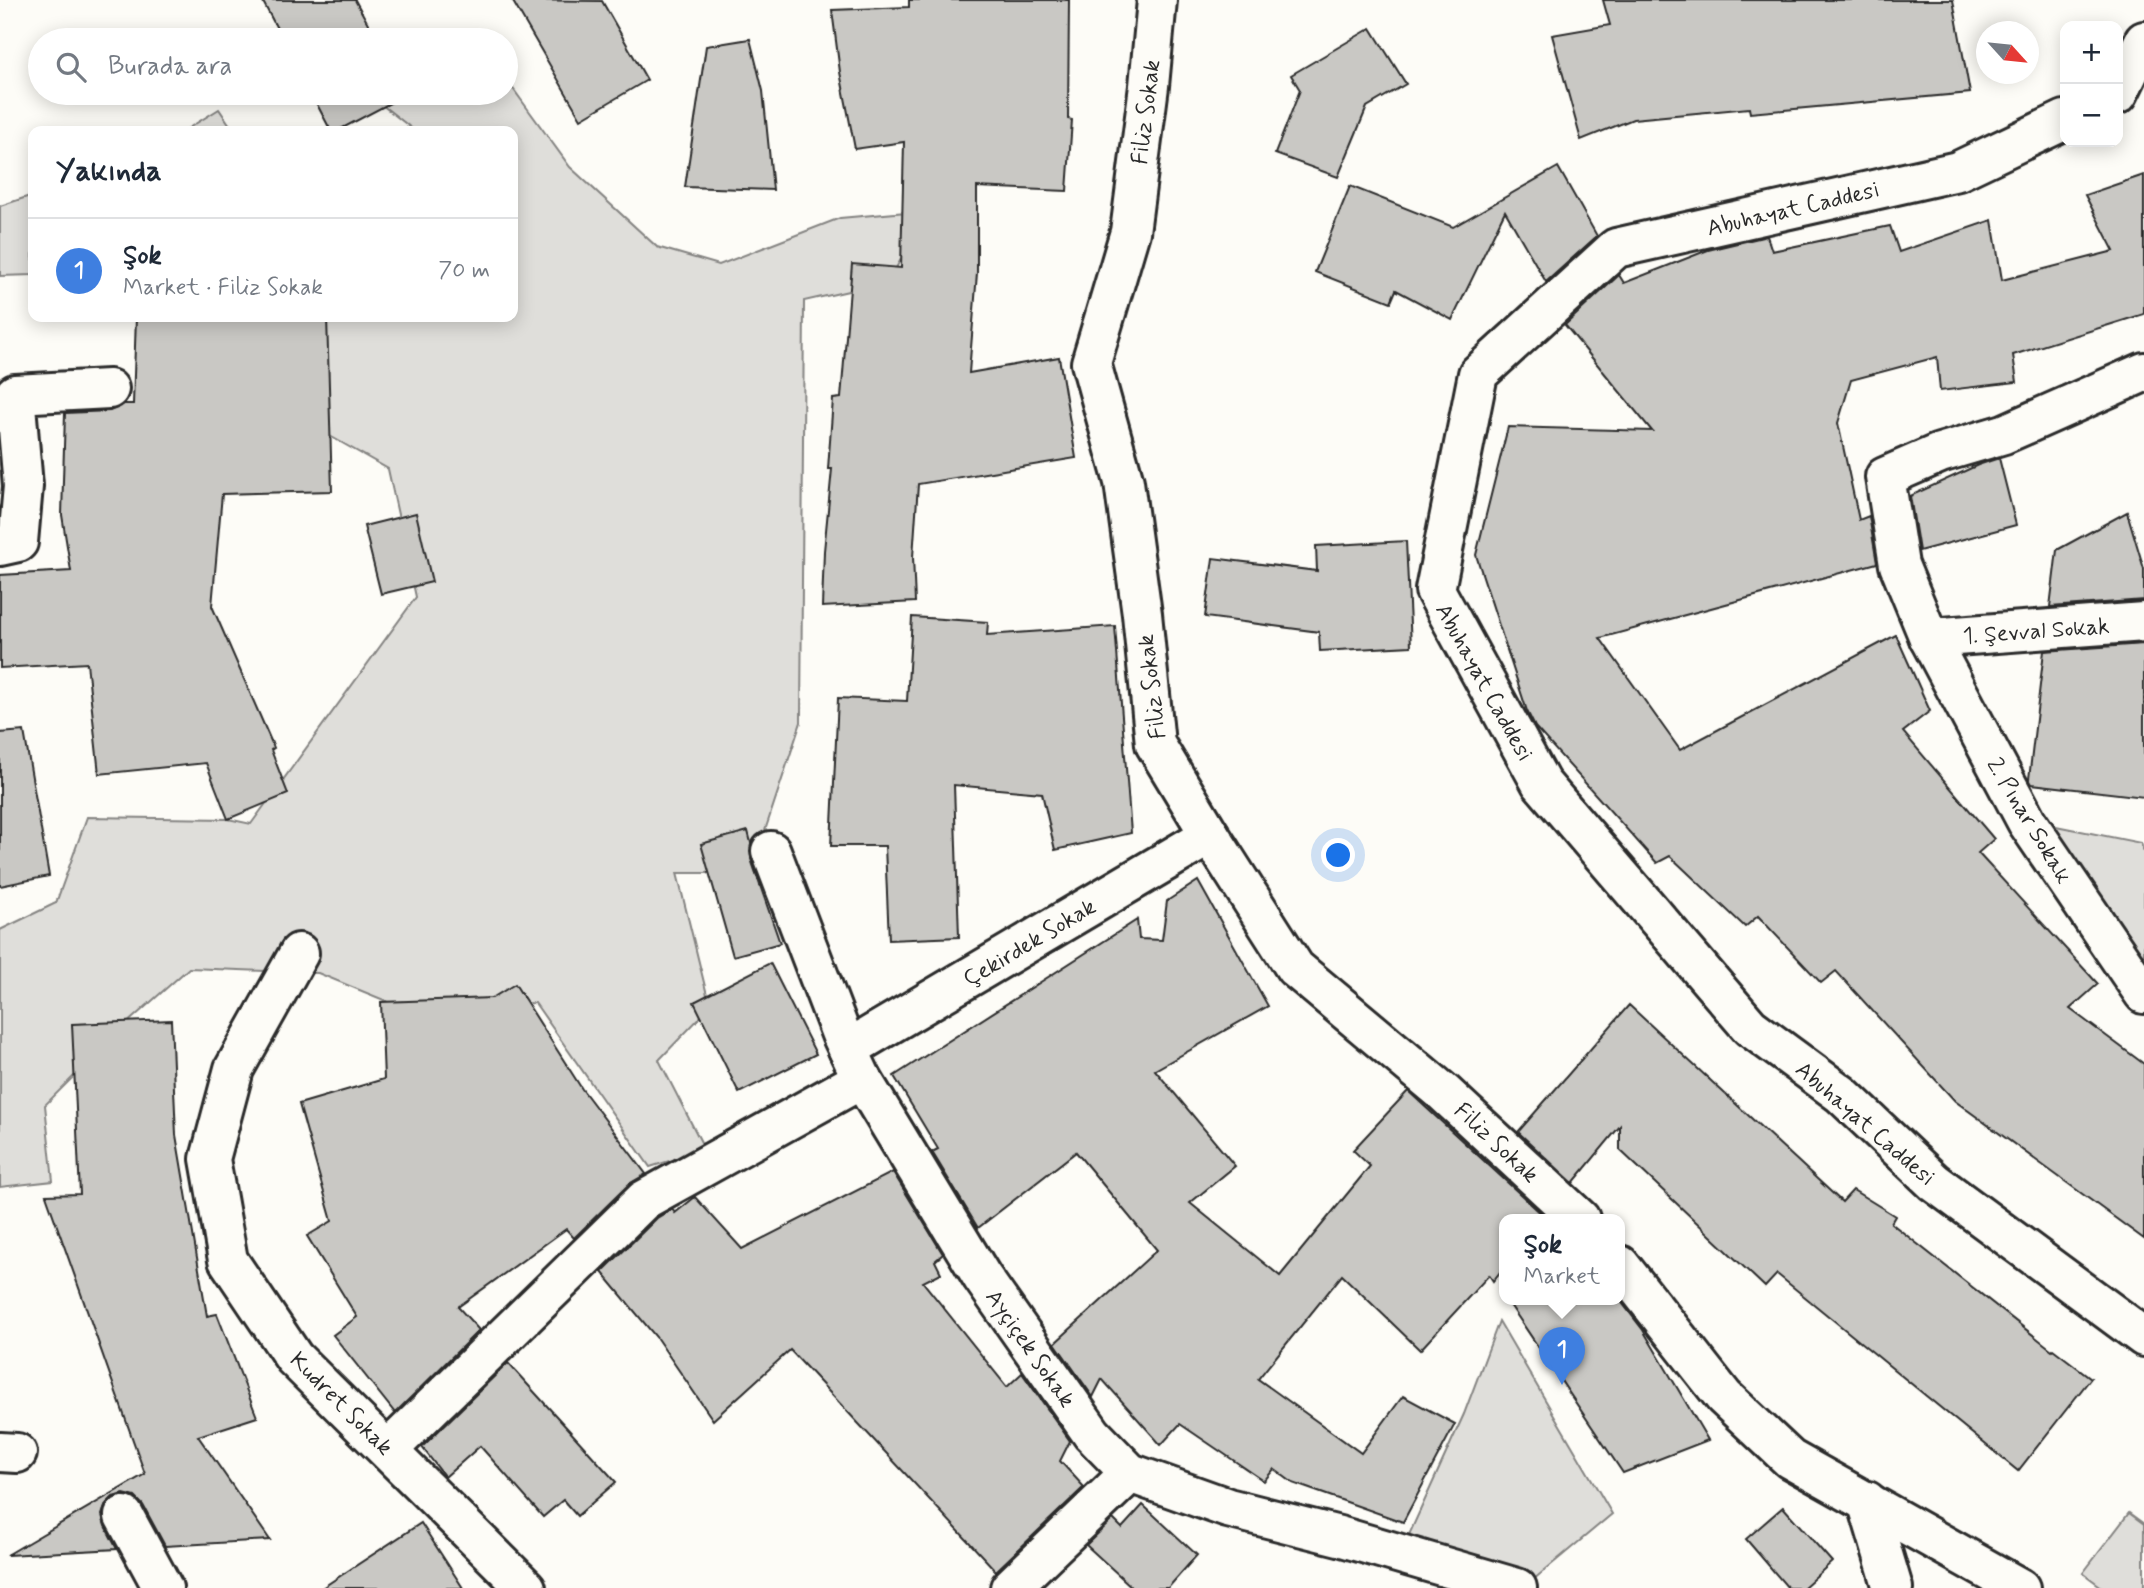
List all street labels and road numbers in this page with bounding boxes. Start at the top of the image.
street label: Filiz Sokak [1126,58,1168,166]
street label: Abuhayat Caddesi [1704,175,1883,244]
street label: Abuhayat Caddesi [1427,598,1539,767]
street label: 1. Şevval Sokak [1962,612,2111,652]
street label: Filiz Sokak [1132,633,1174,741]
street label: 2. Pınar Sokak [1979,752,2078,890]
street label: Çekirdek Sokak [958,892,1102,995]
street label: Abuhayat Caddesi [1788,1055,1941,1194]
street label: Filiz Sokak [1447,1097,1544,1190]
street label: Ayçiçek Sokak [978,1284,1081,1414]
street label: Kudret Sokak [282,1346,399,1463]

